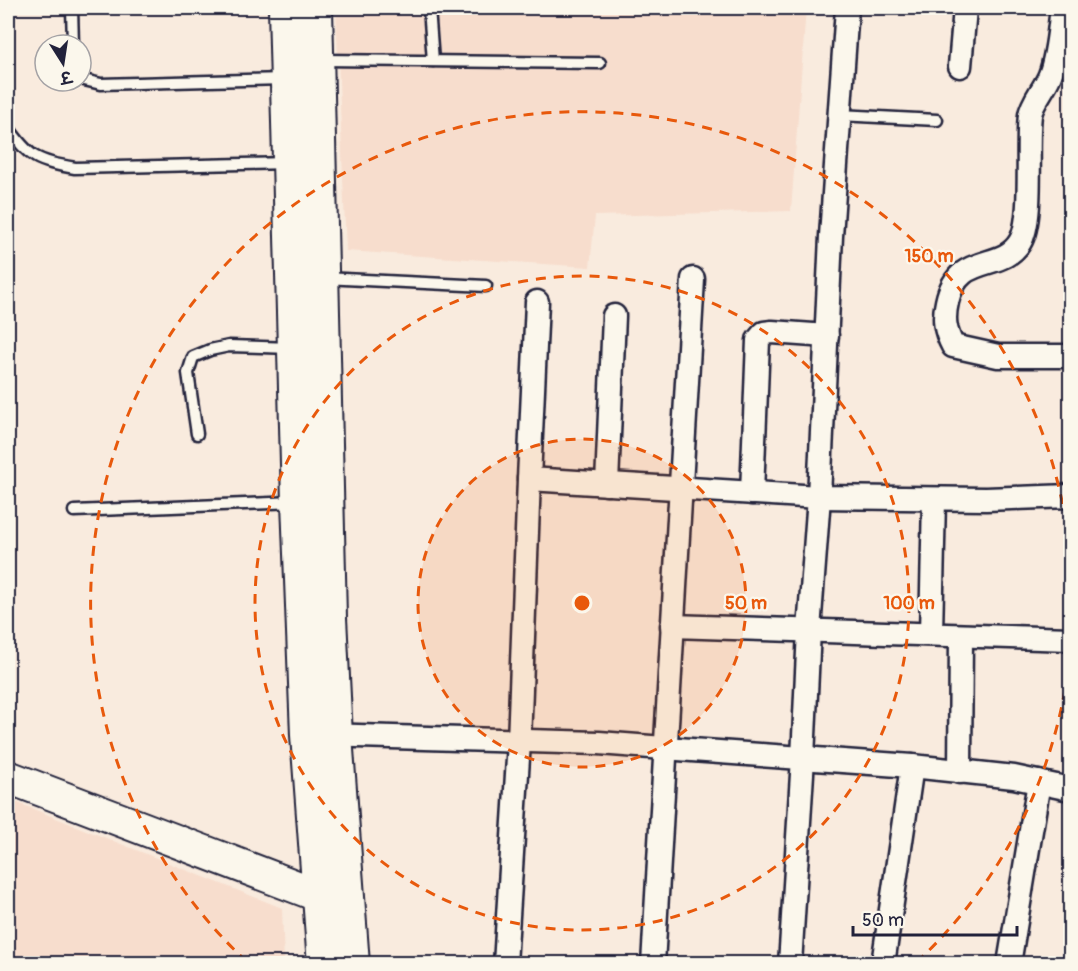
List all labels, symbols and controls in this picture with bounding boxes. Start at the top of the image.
north arrow [33,33,93,93]
text: उ [57,65,75,88]
text: 150 m [905,245,954,268]
text: 50 m [725,592,767,615]
text: 100 m [883,592,935,615]
centre of rings [572,593,592,613]
scale bar [853,899,1016,937]
text: 50 m [862,909,904,932]

